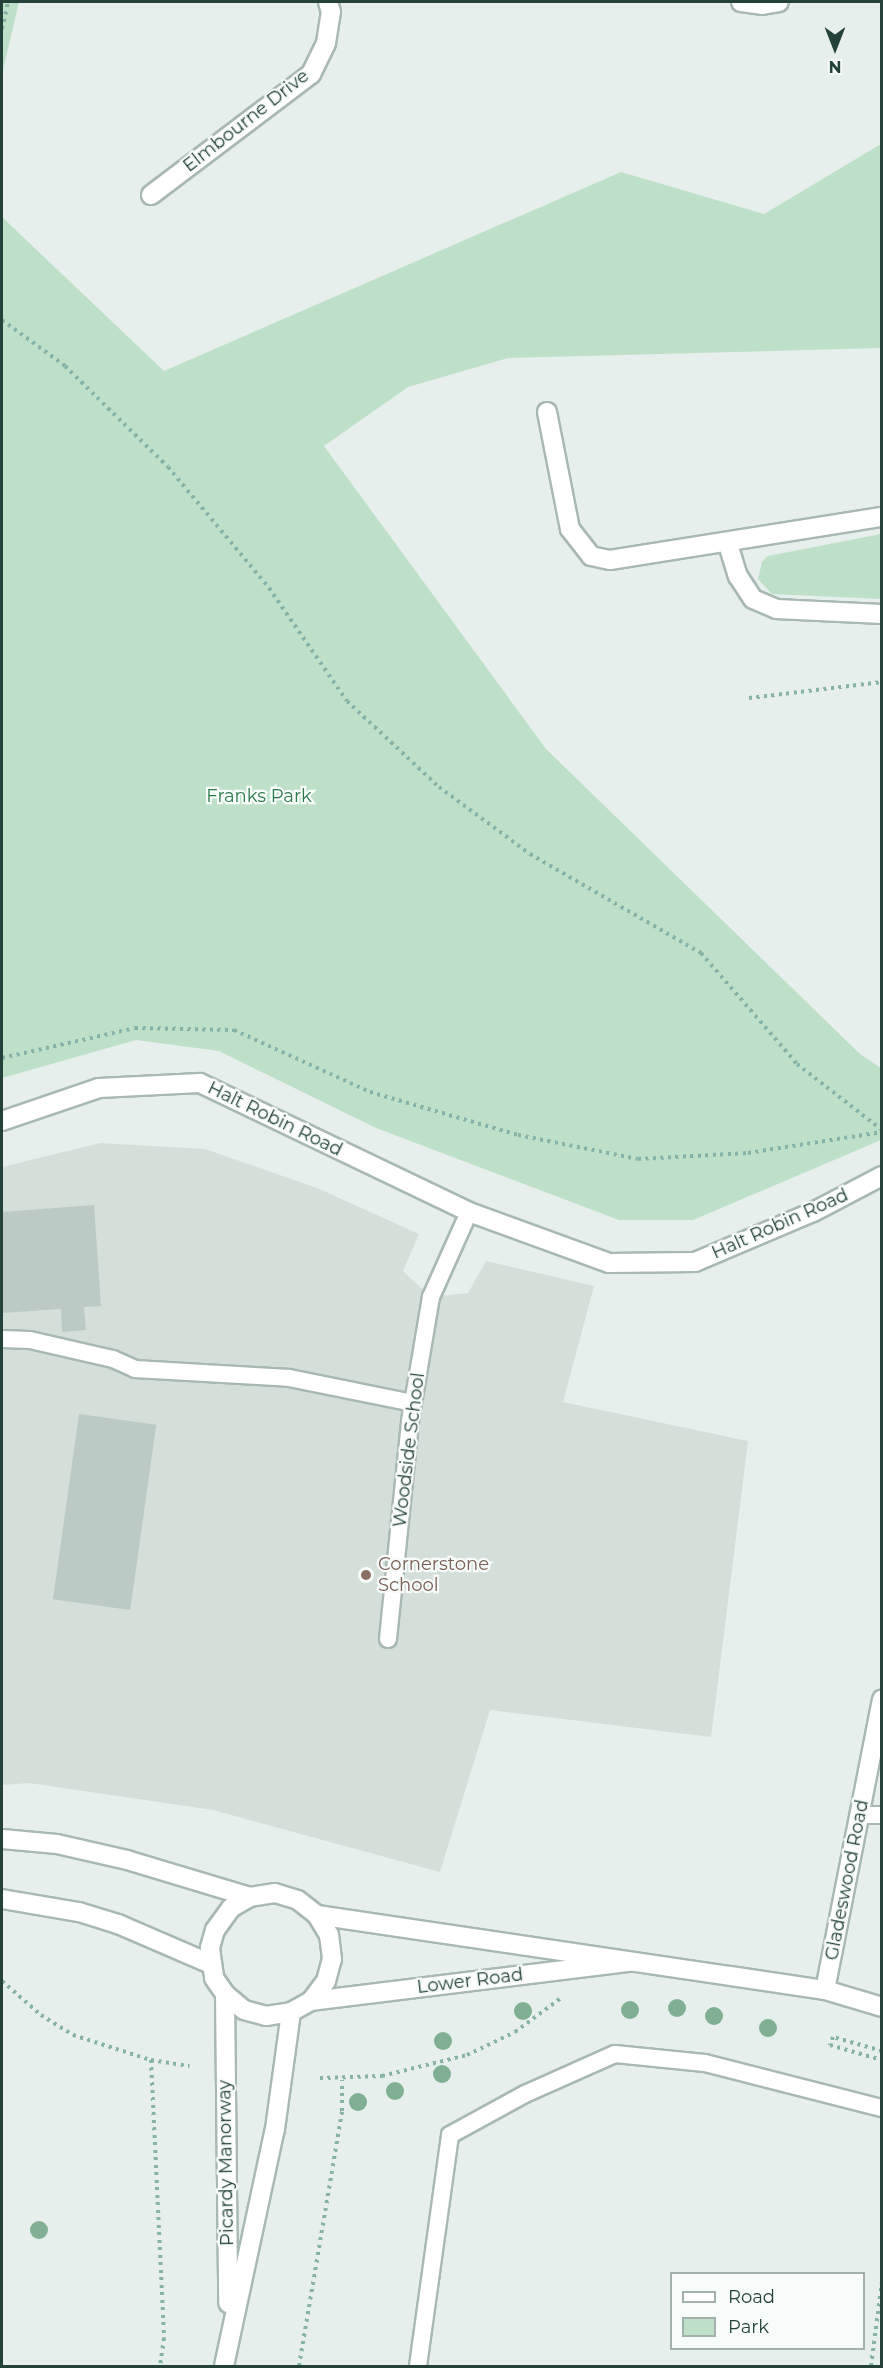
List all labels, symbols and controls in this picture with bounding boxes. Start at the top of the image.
north arrow [805,18,865,78]
text: N [829,57,841,76]
street label: Elmbourne Drive [179,65,313,177]
park label: Franks Park [206,785,312,807]
street label: Halt Robin Road [204,1077,346,1161]
street label: Halt Robin Road [708,1184,852,1264]
street label: Woodside School [389,1371,429,1529]
place label: Cornerstone School [378,1554,489,1596]
marker: Cornerstone School [359,1568,373,1582]
street label: Gladeswood Road [821,1798,873,1962]
street label: Lower Road [416,1964,524,1998]
street label: Picardy Manorway [214,2080,238,2246]
legend [670,2272,865,2350]
text: Road [728,2286,775,2308]
text: Park [728,2316,769,2338]

